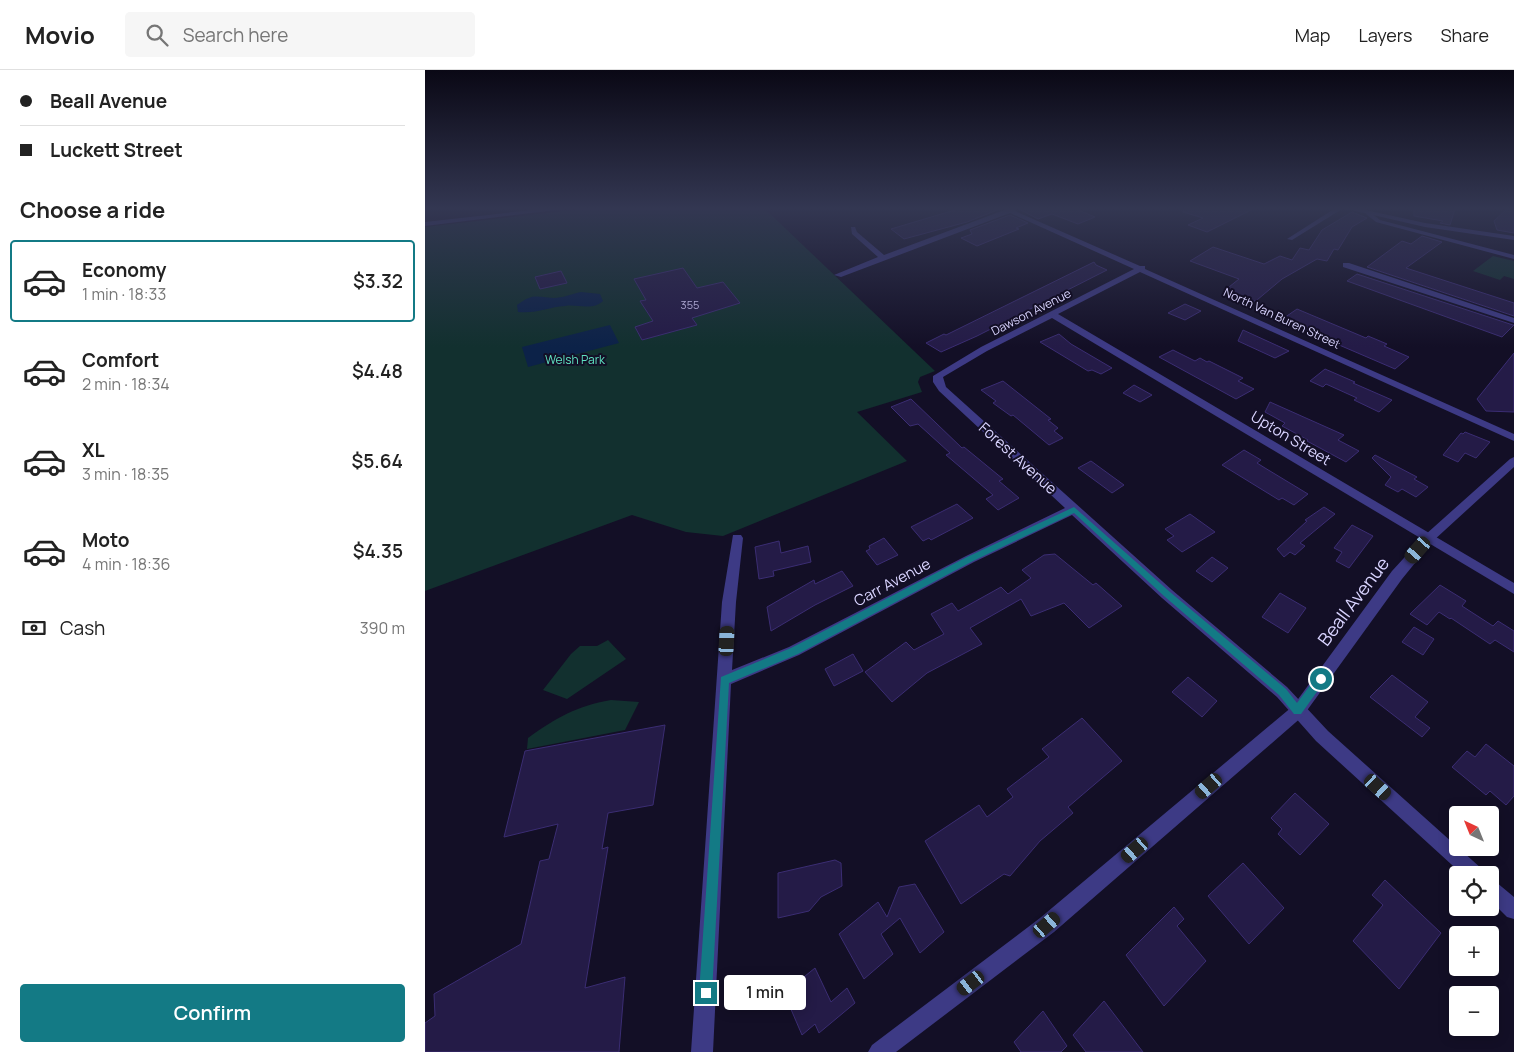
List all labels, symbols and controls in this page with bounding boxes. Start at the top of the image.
search box [125,12,475,57]
text: Movio [25,18,95,51]
icon: search [143,21,171,49]
text: Search here [183,22,288,48]
text: Map [1295,23,1330,47]
text: Layers [1358,23,1412,47]
text: Share [1440,23,1489,47]
text: Beall Avenue [50,88,167,114]
text: Luckett Street [50,137,183,163]
text: Choose a ride [20,195,165,225]
text: Economy [82,257,166,283]
icon: car [22,259,67,304]
text: $3.32 [353,268,403,294]
text: 1 min · 18:33 [82,283,166,305]
street label: North Van Buren Street [1221,283,1343,353]
street label: Dawson Avenue [988,285,1074,339]
house number: 355 [681,297,699,312]
text: Comfort [82,347,159,373]
icon: car [22,349,67,394]
park label: Welsh Park [545,351,606,368]
text: $4.48 [352,358,403,384]
text: 2 min · 18:34 [82,373,170,395]
street label: Upton Street [1247,406,1335,470]
street label: Forest Avenue [974,417,1062,499]
text: XL [82,437,105,463]
icon: car [22,439,67,484]
text: $5.64 [352,448,403,474]
text: 3 min · 18:35 [82,463,169,485]
text: Moto [82,527,129,553]
icon: car [22,529,67,574]
car [1402,534,1433,566]
text: $4.35 [353,538,403,564]
street label: Beall Avenue [1312,552,1394,650]
text: 4 min · 18:36 [82,553,171,575]
street label: Carr Avenue [850,553,934,611]
icon: cash [20,614,48,642]
text: Cash [60,615,105,641]
text: 390 m [360,617,405,639]
car [718,626,735,656]
route start [1310,668,1332,690]
car [1192,770,1225,802]
car [1361,771,1394,803]
north arrow [1449,806,1499,856]
map controls [1449,806,1499,1036]
car [1118,834,1151,866]
button: locate [1449,866,1499,916]
car [1030,909,1063,941]
button: + [1449,926,1499,976]
car [954,968,987,998]
callout: 1 min [723,976,806,1010]
text: 1 min [746,981,784,1003]
route end [695,982,717,1004]
button: Confirm [20,984,405,1042]
button: − [1449,986,1499,1036]

